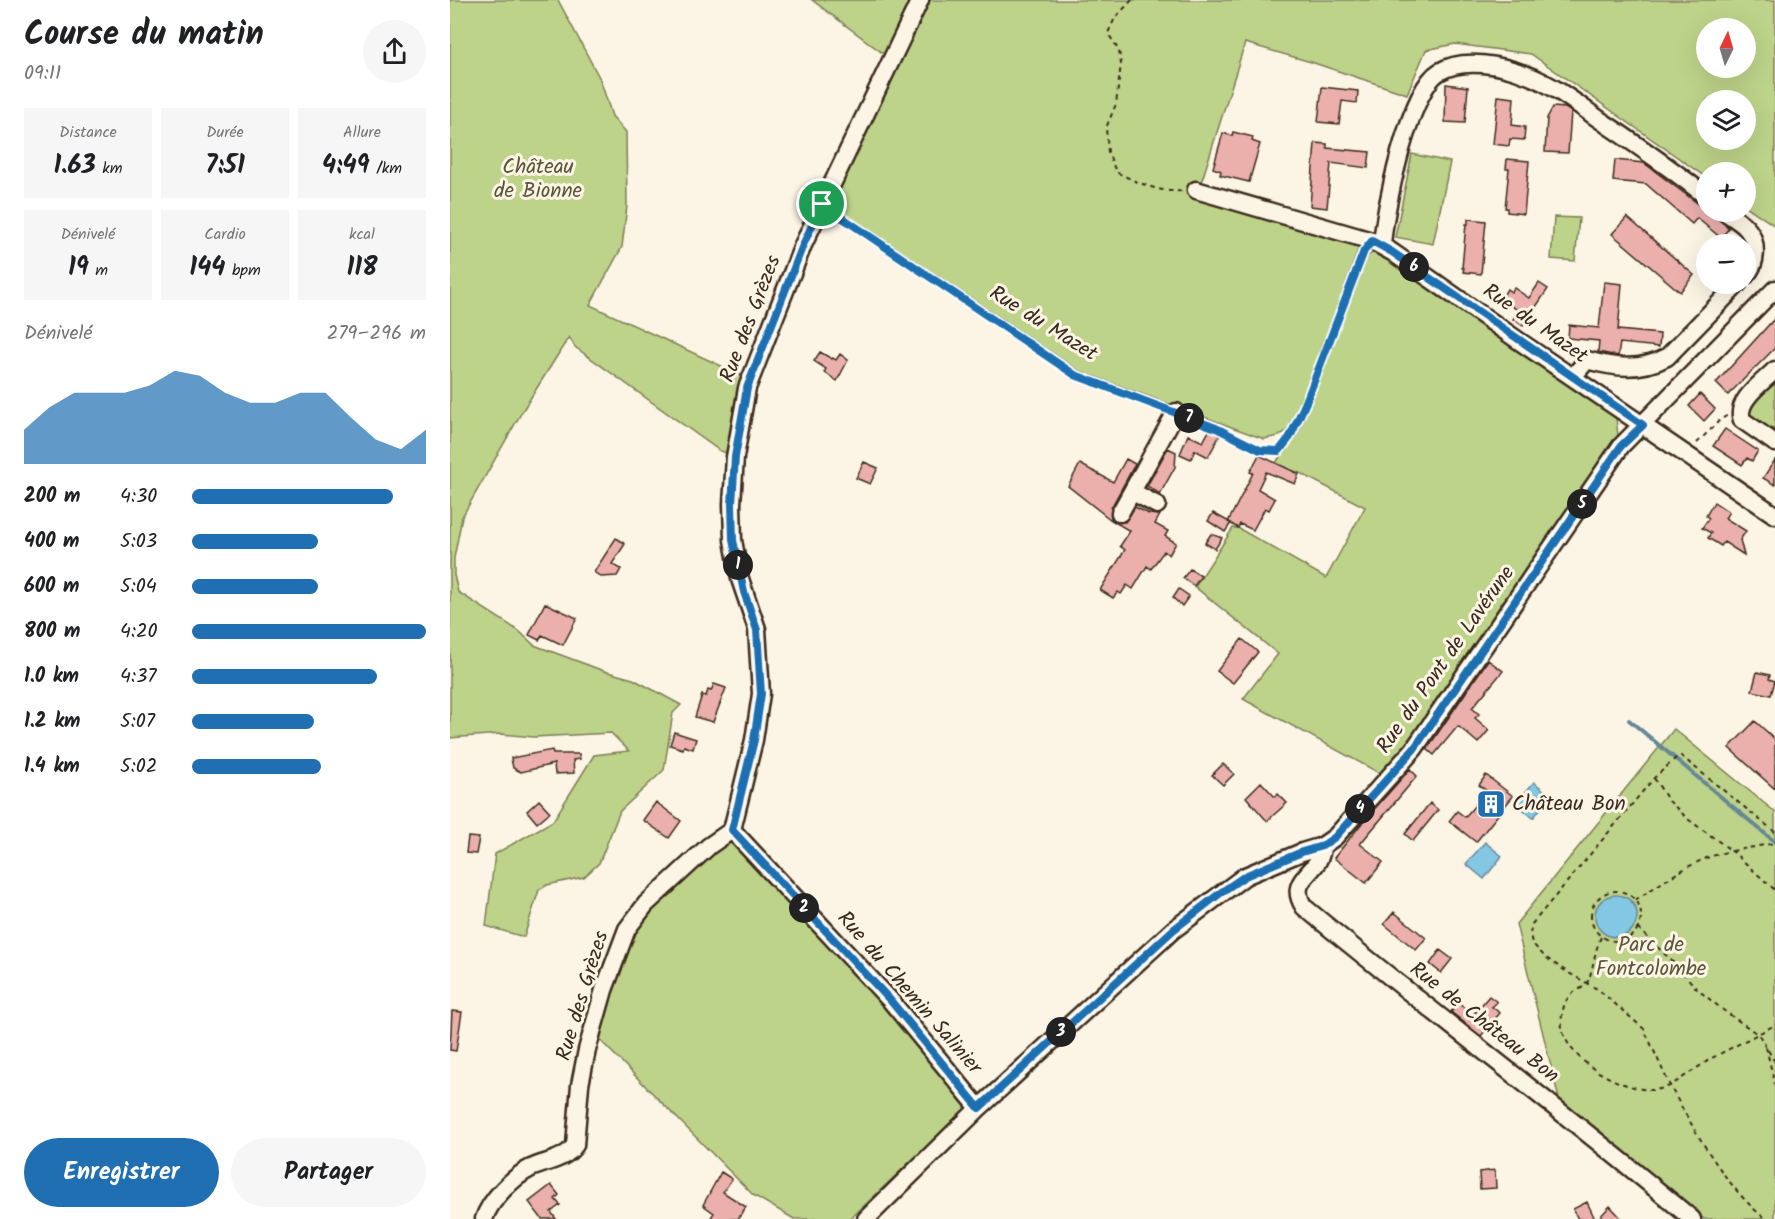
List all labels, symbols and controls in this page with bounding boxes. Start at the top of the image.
text: Course du matin [24,9,264,62]
north arrow [1696,18,1756,78]
map controls [1696,18,1756,294]
button: share [363,20,426,83]
text: 09:11 [24,58,61,90]
button: layers [1696,90,1756,150]
text: Distance [59,120,117,145]
text: Durée [206,120,244,145]
text: Allure [343,120,381,145]
text: 1.63 [54,145,96,187]
text: 7:51 [205,145,245,187]
text: 4:49 [322,145,370,187]
park label: Château de Bionne [494,151,583,208]
text: km [96,156,122,181]
text: /km [370,156,402,181]
button: + [1696,162,1756,222]
pin [796,178,847,229]
icon: arrive [805,187,838,220]
text: Dénivelé [61,222,115,247]
text: Cardio [204,222,246,247]
text: kcal [349,222,375,247]
button: − [1696,234,1756,294]
text: 19 [68,247,89,289]
text: 144 [189,247,226,289]
text: 118 [346,247,378,289]
street label: Rue des Grèzes [712,250,790,388]
pin: 6 [1399,252,1429,282]
text: 6 [1410,254,1418,279]
text: m [89,258,108,283]
text: bpm [226,258,261,283]
street label: Rue du Mazet [1475,275,1595,373]
street label: Rue du Mazet [982,278,1104,371]
text: Dénivelé [24,318,92,350]
text: 279–296 m [327,318,426,350]
pin: 7 [1174,403,1204,433]
text: 7 [1185,405,1193,430]
text: 200 m [24,481,80,513]
text: 4:30 [120,481,157,513]
pin: 5 [1567,489,1597,519]
text: 5 [1578,491,1586,516]
text: 400 m [24,526,80,558]
text: 5:03 [120,526,157,558]
pin: 1 [723,550,753,580]
text: 1 [736,552,740,577]
street label: Rue du Pont de Lavérune [1368,559,1524,761]
text: 600 m [24,571,79,603]
text: 5:04 [120,571,157,603]
text: 800 m [24,616,80,648]
text: 4:20 [120,616,158,648]
text: 1.0 km [24,661,79,693]
text: 4:37 [120,661,157,693]
text: 1.2 km [24,706,80,738]
text: 5:07 [120,706,155,738]
text: 1.4 km [24,751,80,783]
text: 5:02 [120,751,157,783]
building icon: Château Bon [1475,788,1507,820]
place label: Château Bon [1512,788,1626,821]
pin: 4 [1345,794,1375,824]
text: 4 [1356,796,1364,821]
pin: 2 [789,893,819,923]
text: 2 [799,895,809,920]
street label: Rue du Chemin Salinier [828,904,990,1083]
street label: Rue des Grèzes [548,927,618,1065]
park label: Parc de Fontcolombe [1596,929,1707,986]
street label: Rue de Château Bon [1402,954,1566,1092]
pin: 3 [1046,1017,1076,1047]
text: 3 [1057,1019,1065,1044]
button: Enregistrer [24,1138,219,1207]
button: Partager [231,1138,426,1207]

